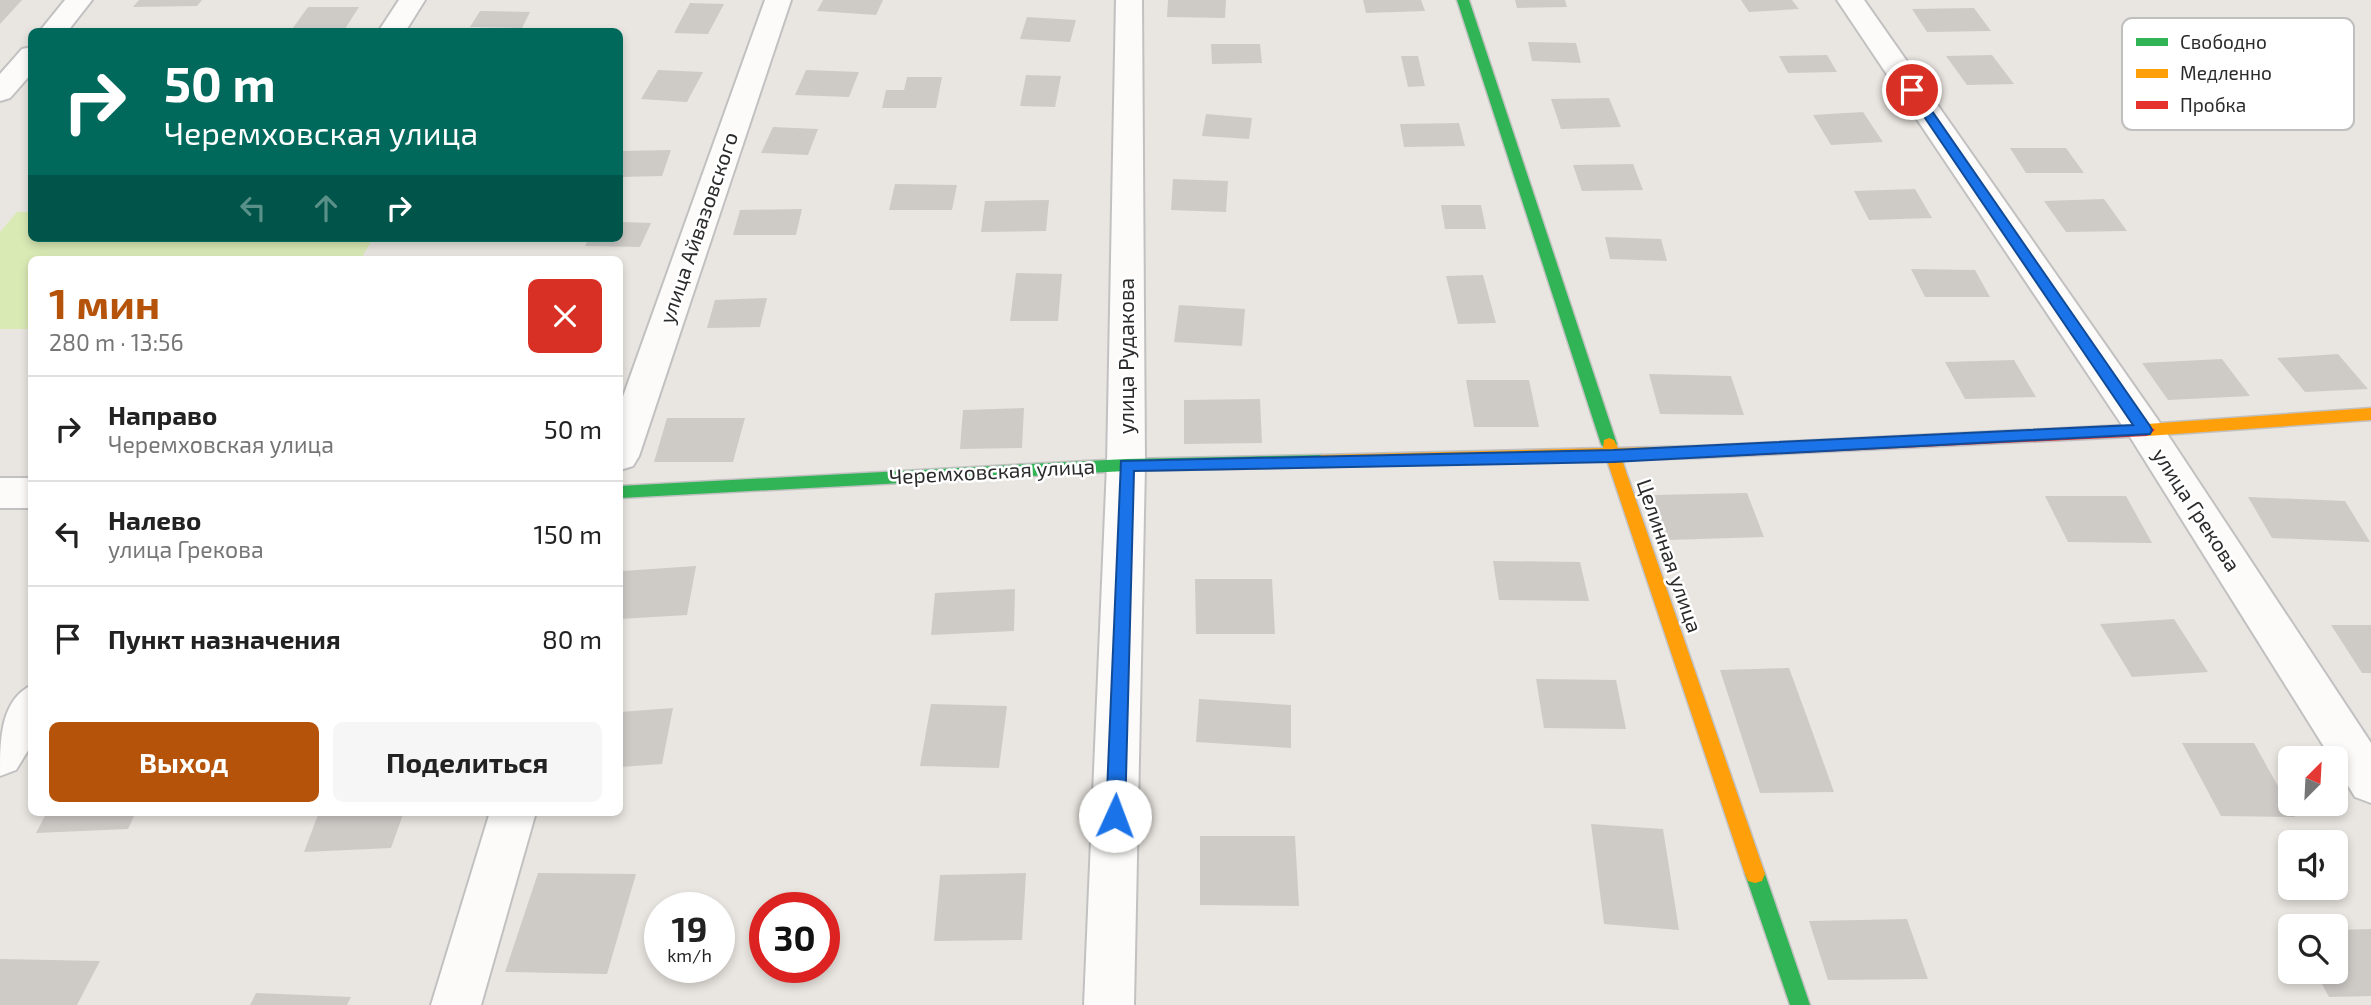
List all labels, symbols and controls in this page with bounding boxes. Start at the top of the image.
legend [2122,18,2354,130]
text: Свободно [2180,30,2267,53]
text: 50 m [164,53,276,112]
icon: right [49,56,140,147]
pin [1882,60,1942,120]
text: Медленно [2180,61,2272,84]
icon: arrive [1893,71,1931,109]
text: Пробка [2180,93,2246,116]
text: Черемховская улица [164,113,478,151]
street label: улица Айвазовского [653,128,743,327]
icon: left [234,189,272,227]
icon: ahead [307,189,345,227]
icon: right [380,189,418,227]
text: 1 мин [49,277,160,327]
street label: улица Рудакова [1113,278,1139,434]
button: close [528,279,602,353]
text: 280 m · 13:56 [49,328,184,356]
text: Направо [108,399,217,430]
icon: right [49,410,87,448]
text: 50 m [544,413,602,444]
text: Черемховская улица [108,430,334,458]
street label: улица Грекова [2147,443,2246,576]
street label: Черемховская улица [888,453,1096,489]
street label: Целинная улица [1631,475,1708,636]
text: Налево [108,504,201,535]
icon: left [49,515,87,553]
text: 150 m [533,518,602,549]
text: улица Грекова [108,535,264,563]
icon: arrive [49,620,87,658]
text: Пункт назначения [108,623,341,654]
text: 80 m [542,623,602,654]
button: Выход [49,722,319,802]
button: Поделиться [333,722,602,802]
north arrow [2278,746,2348,816]
map controls [2278,746,2348,984]
position arrow [1078,779,1152,853]
button: sound [2278,830,2348,900]
speed limit sign: 30 [749,892,840,983]
text: 19 [672,907,707,949]
button: search [2278,914,2348,984]
text: km/h [667,944,712,966]

